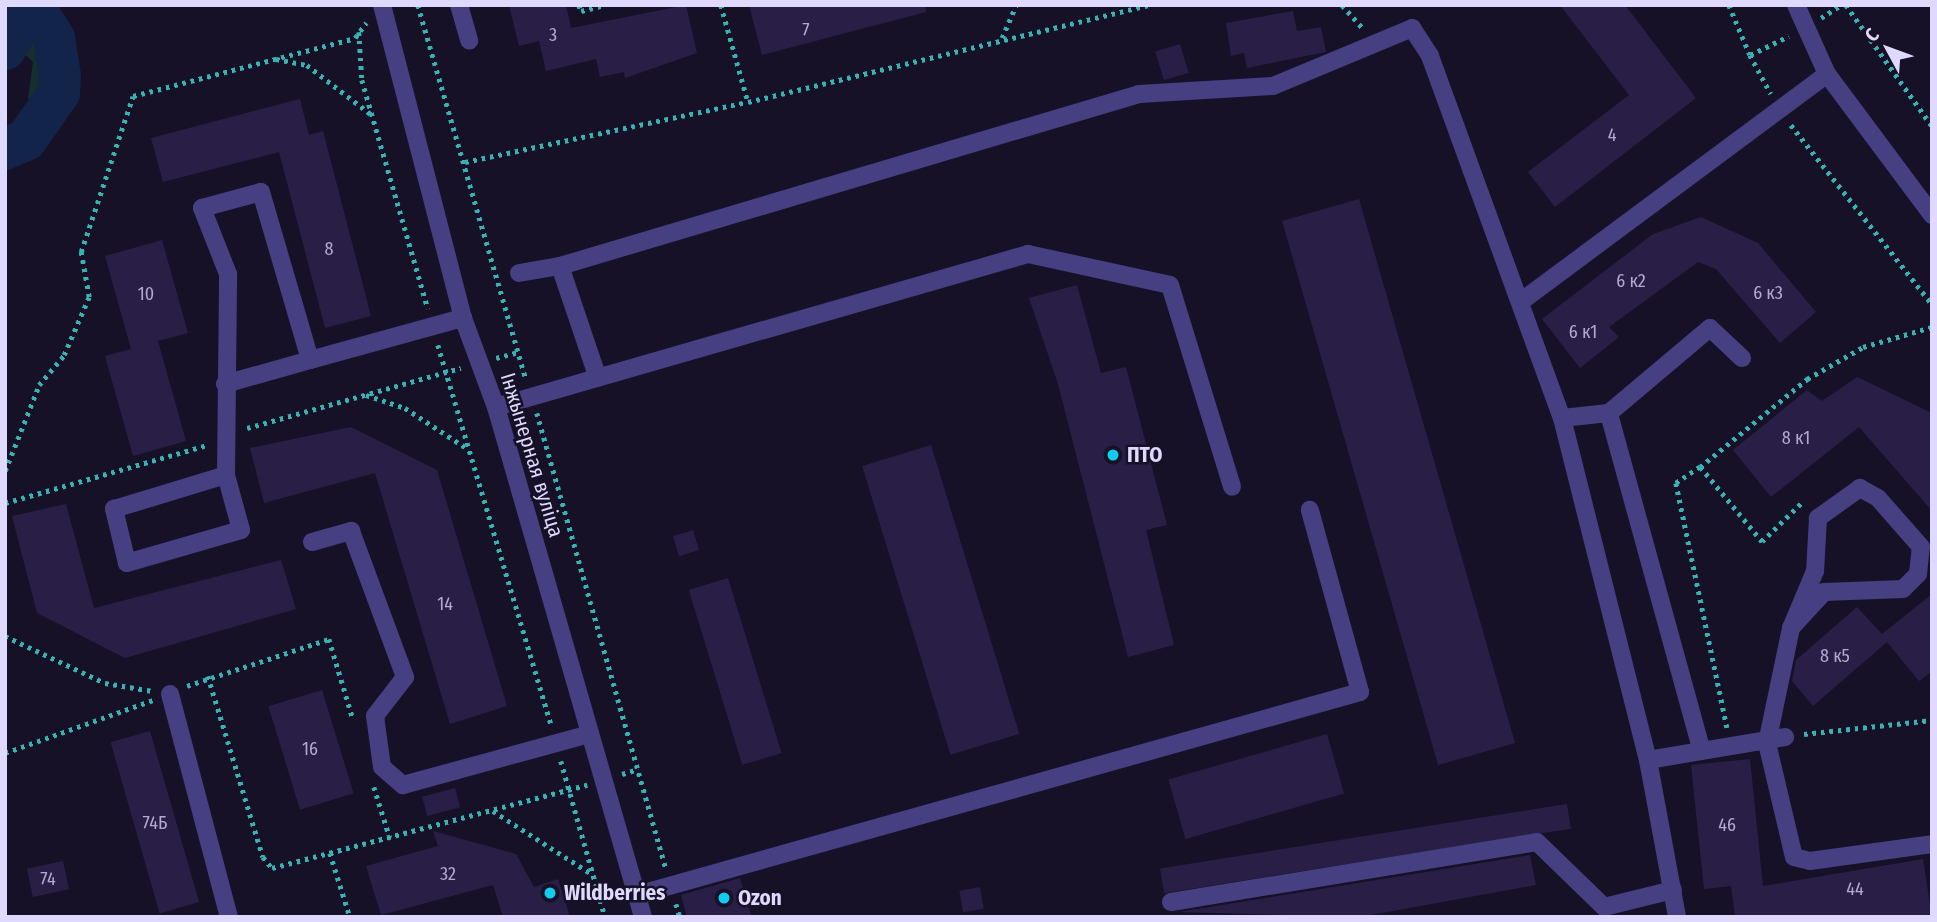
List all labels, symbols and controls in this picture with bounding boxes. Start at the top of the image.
north arrow [1853,14,1923,84]
house number: 7 [802,19,810,41]
house number: 3 [549,24,557,46]
text: С [1860,24,1884,46]
house number: 4 [1608,124,1616,146]
house number: 8 [325,238,333,260]
house number: 6 к2 [1616,270,1646,292]
house number: 6 к3 [1753,282,1783,304]
house number: 10 [138,283,154,305]
house number: 6 к1 [1569,321,1597,343]
street label: Інжынерная вуліца [495,370,569,540]
house number: 8 к1 [1782,427,1810,449]
place label: ПТО [1127,442,1162,468]
marker: ПТО [1105,447,1121,463]
house number: 14 [437,593,453,615]
house number: 8 к5 [1820,645,1850,667]
house number: 16 [302,738,318,760]
house number: 74Б [143,812,167,834]
house number: 46 [1718,814,1736,836]
house number: 32 [440,863,456,885]
house number: 74 [40,868,56,890]
house number: 44 [1846,878,1864,900]
place label: Wildberries [564,880,665,906]
marker: Wildberries [542,885,558,901]
place label: Ozon [738,885,782,911]
marker: Ozon [716,890,732,906]

